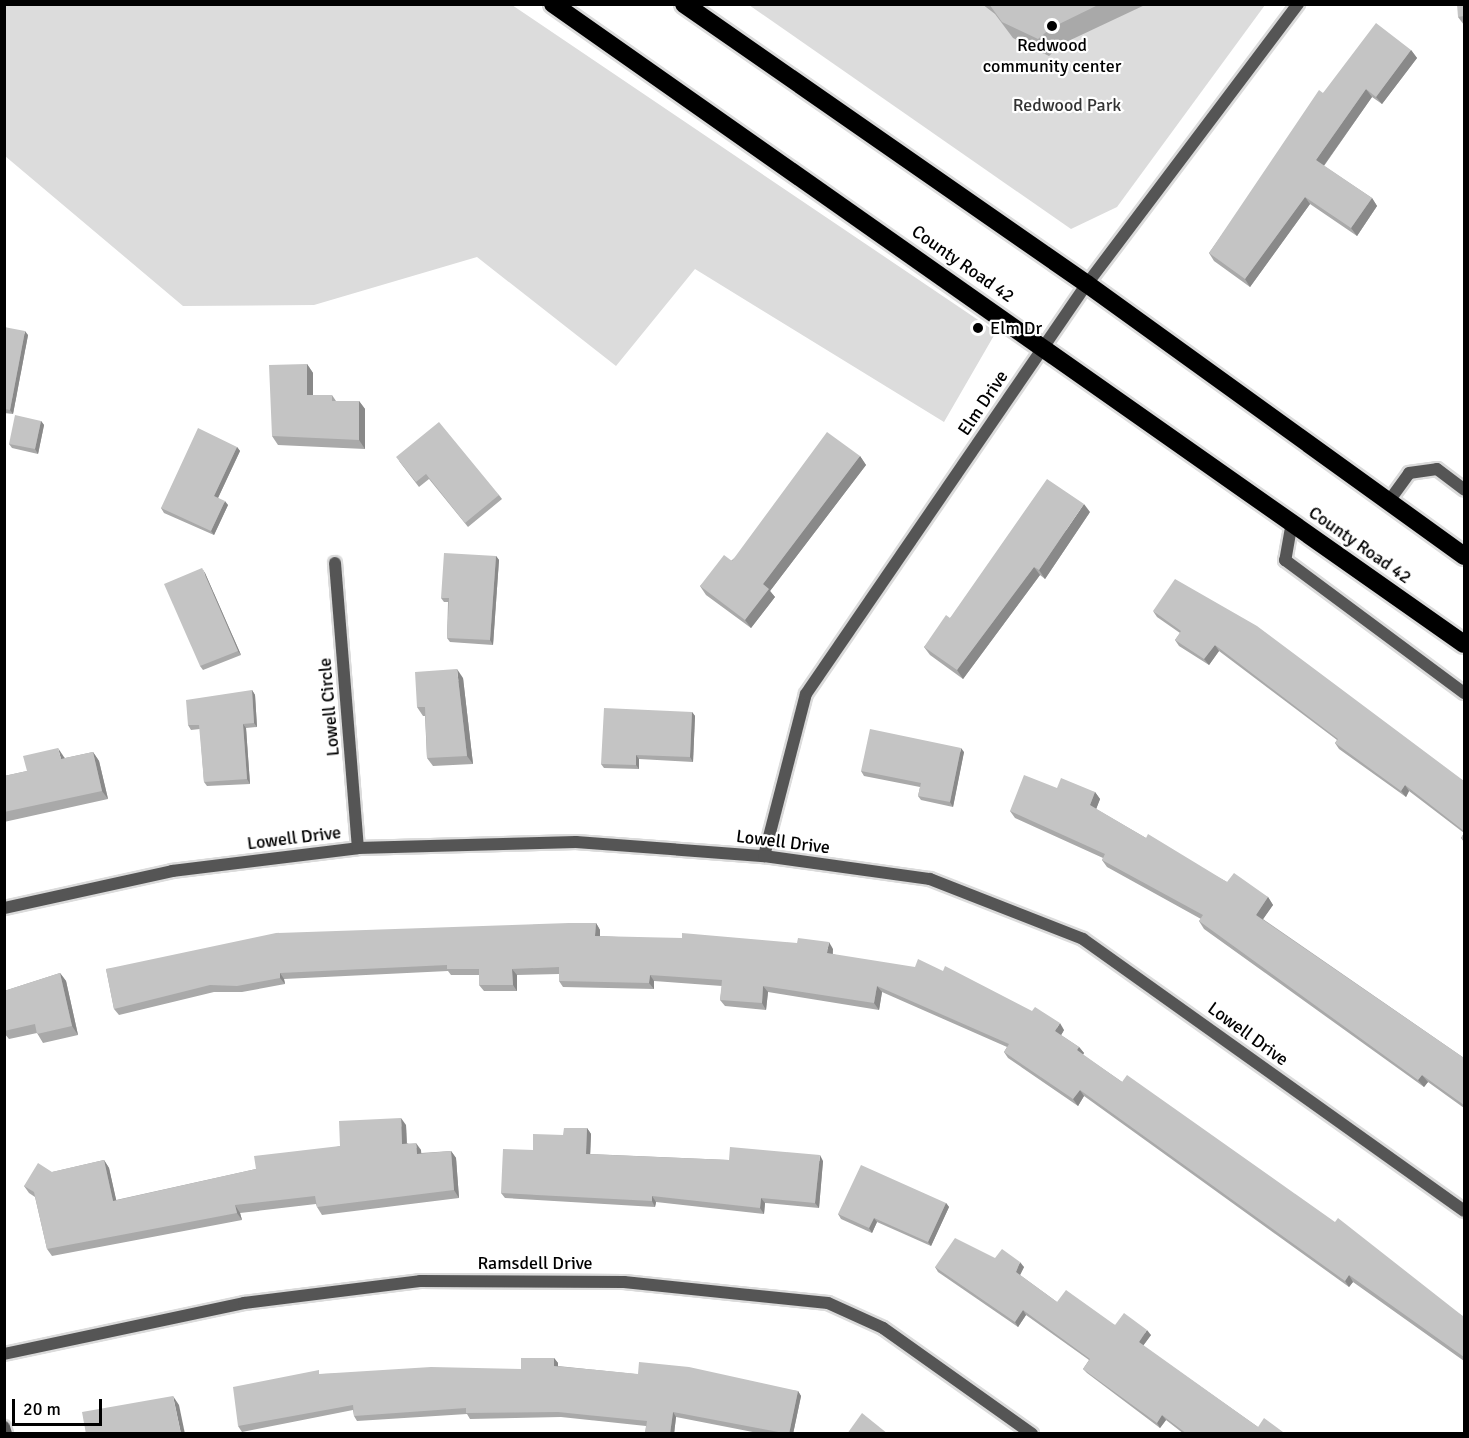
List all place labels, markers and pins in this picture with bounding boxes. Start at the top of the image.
marker: Redwood community center [1045,19,1059,33]
place label: Redwood community center [983,35,1121,78]
place label: Elm Dr [990,317,1042,339]
marker: Elm Dr [971,321,985,335]

